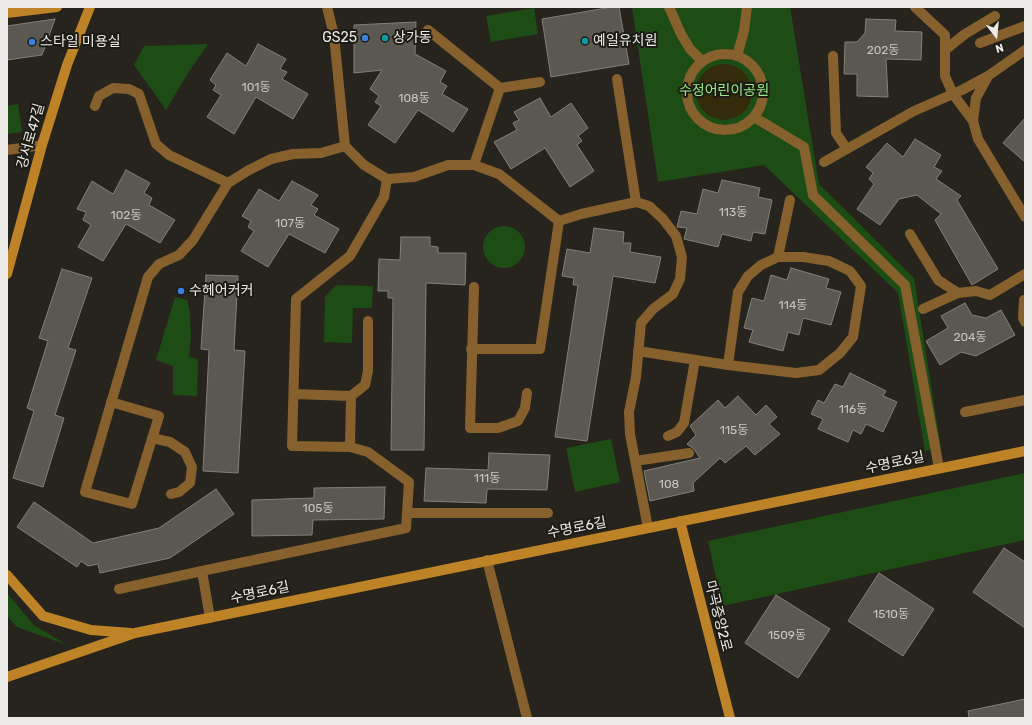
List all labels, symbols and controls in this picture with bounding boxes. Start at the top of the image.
north arrow [976,16,1016,56]
place label: GS25 [322,30,357,46]
place label: 상가동 [393,30,432,46]
marker: GS25 [360,33,370,43]
marker: 상가동 [380,33,390,43]
place label: 예일유치원 [593,33,657,49]
place label: 스타일 미용실 [40,34,121,50]
marker: 예일유치원 [580,36,590,46]
marker: 스타일 미용실 [27,37,37,47]
text: N [994,41,1005,55]
house number: 202동 [867,44,899,58]
house number: 101동 [242,81,270,95]
park label: 수정어린이공원 [679,83,769,99]
house number: 108동 [398,92,430,106]
street label: 강서로47길 [14,101,48,171]
house number: 113동 [719,206,747,220]
house number: 102동 [111,209,141,223]
house number: 107동 [275,217,305,231]
place label: 수헤어커커 [189,283,253,299]
marker: 수헤어커커 [176,286,186,296]
house number: 114동 [779,299,807,313]
house number: 204동 [953,331,987,345]
house number: 116동 [839,403,867,417]
house number: 115동 [720,424,748,438]
street label: 수명로6길 [864,449,926,477]
house number: 111동 [474,472,500,486]
house number: 108 [659,478,679,492]
house number: 105동 [303,502,333,516]
street label: 수명로6길 [546,514,608,542]
street label: 수명로6길 [229,579,291,607]
street label: 마곡중앙2로 [701,579,735,653]
house number: 1510동 [873,608,909,622]
house number: 1509동 [768,629,806,643]

